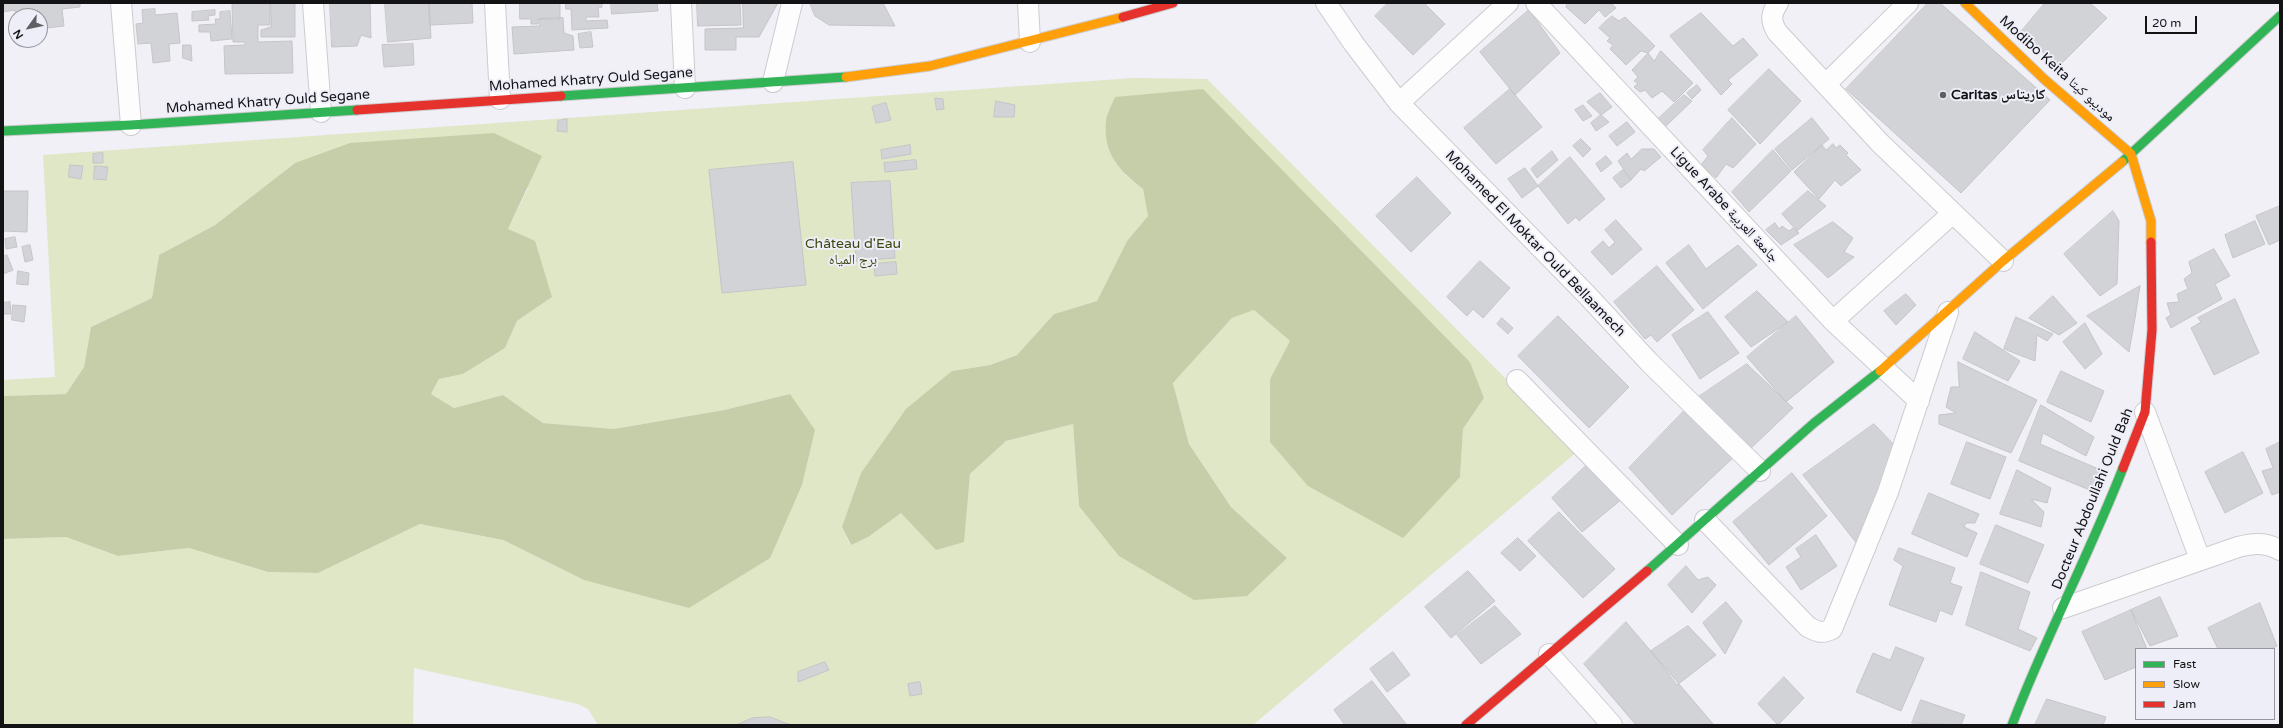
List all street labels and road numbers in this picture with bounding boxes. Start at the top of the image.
street label: Modibo Keita موديبو كيتا [1996,13,2118,125]
street label: Mohamed Khatry Ould Segane [488,64,694,96]
street label: Mohamed Khatry Ould Segane [165,86,371,118]
street label: Ligue Arabe جامعة العربية [1666,144,1782,266]
street label: Mohamed El Moktar Ould Bellaamech [1441,148,1629,340]
street label: Docteur Abdoullahi Ould Bah [2049,406,2137,592]

